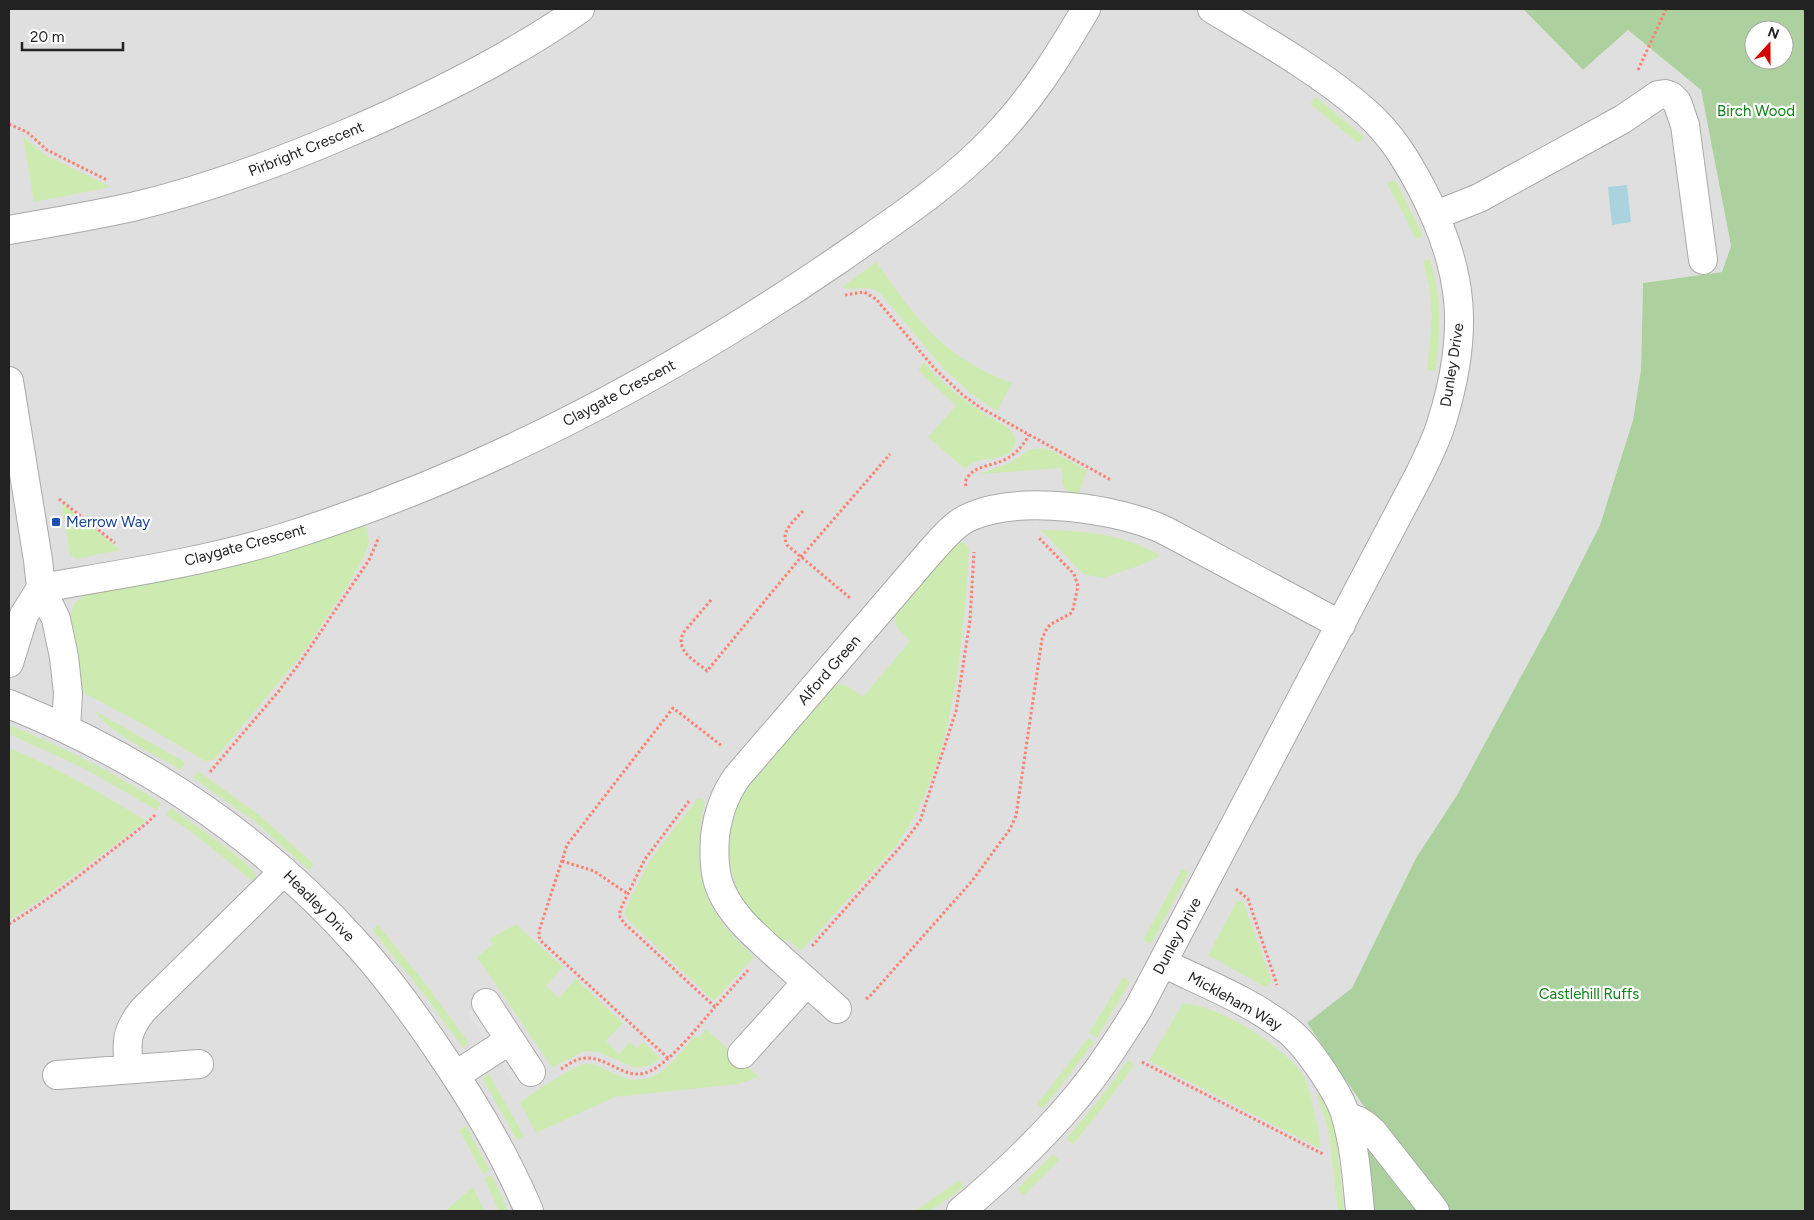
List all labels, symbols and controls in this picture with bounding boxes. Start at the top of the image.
scale bar [22,20,124,52]
north arrow [1744,20,1794,70]
text: N [1765,23,1782,43]
text: 20 m [30,28,64,46]
park label: Birch Wood [1717,102,1795,120]
street label: Pirbright Crescent [246,118,366,180]
street label: Dunley Drive [1436,322,1468,408]
street label: Claygate Crescent [560,356,679,430]
place label: Merrow Way [66,513,150,531]
marker: Merrow Way [50,516,62,528]
street label: Claygate Crescent [182,520,308,570]
street label: Alford Green [794,631,864,709]
street label: Headley Drive [280,867,358,945]
street label: Dunley Drive [1149,894,1205,978]
street label: Mickleham Way [1185,968,1285,1034]
park label: Castlehill Ruffs [1539,985,1639,1003]

